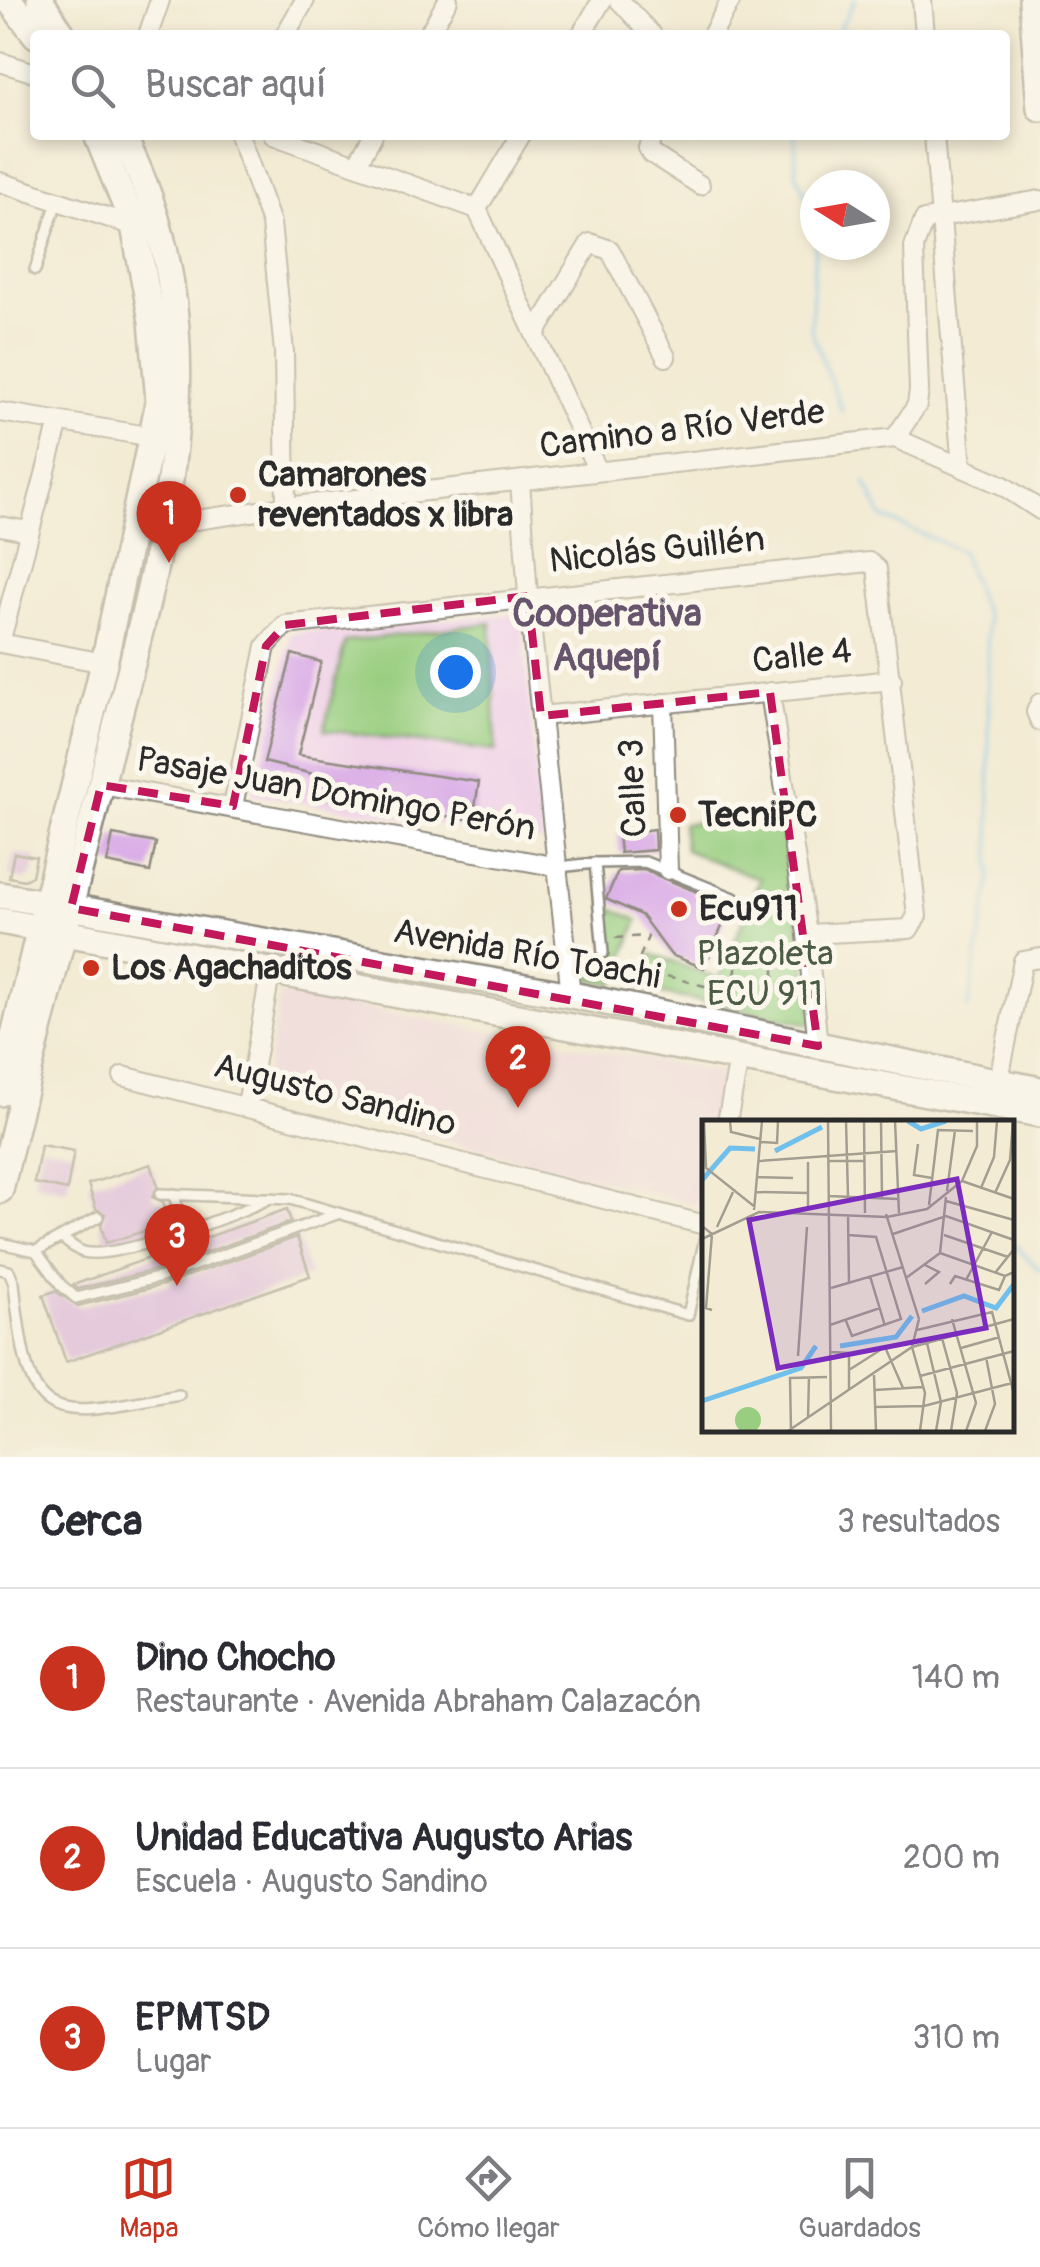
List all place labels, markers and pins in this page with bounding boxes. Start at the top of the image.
place label: Camarones reventados x libra [258,453,513,537]
pin: 1 [136,480,202,563]
marker: Camarones reventados x libra [227,484,249,506]
place label: TecniPC [698,793,817,837]
marker: TecniPC [667,804,689,826]
place label: Ecu911 [699,887,798,931]
marker: Ecu911 [668,898,690,920]
place label: Los Agachaditos [111,946,352,990]
marker: Los Agachaditos [80,957,102,979]
pin: 2 [486,1026,550,1108]
pin: 3 [144,1204,210,1286]

